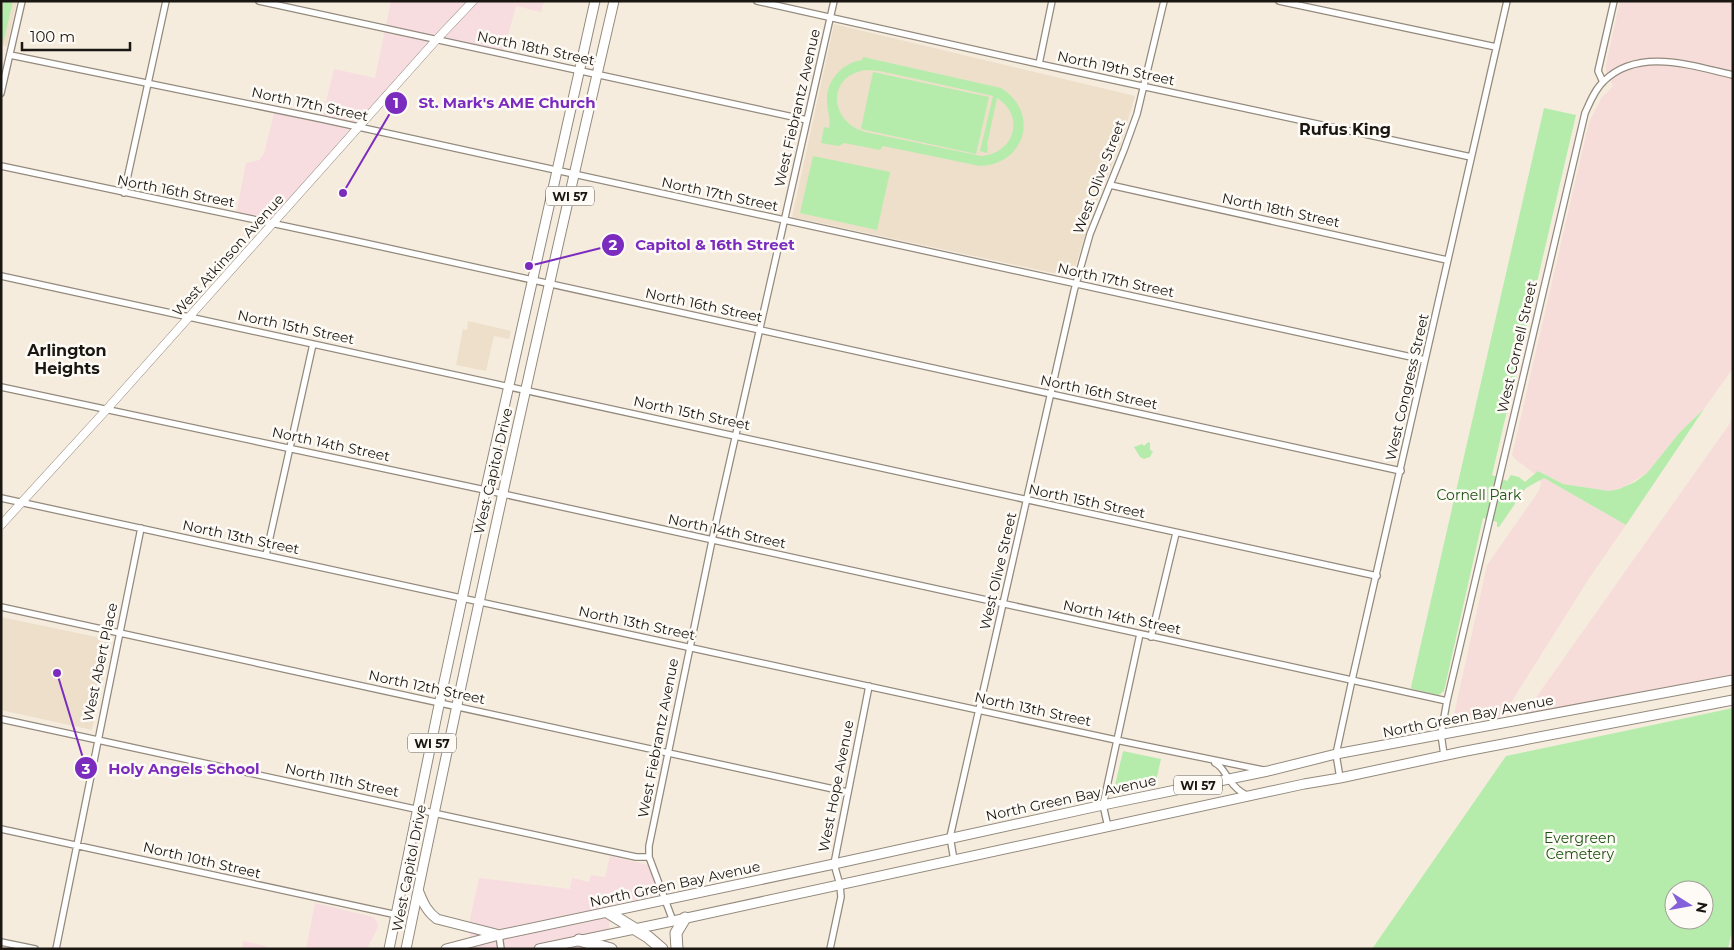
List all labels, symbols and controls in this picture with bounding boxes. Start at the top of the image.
scale bar [22,20,130,52]
text: 100 m [30,27,75,46]
street label: North 18th Street [475,27,597,69]
street label: West Fiebrantz Avenue [770,27,824,189]
street label: North 19th Street [1056,47,1177,89]
street label: North 17th Street [250,83,370,125]
callout: St. Mark's AME Church [384,88,606,118]
text: 1 [393,93,399,112]
text: St. Mark's AME Church [418,93,596,112]
street label: West Olive Street [1069,117,1129,236]
district label: Rufus King [1299,120,1391,139]
street label: North 16th Street [116,171,237,211]
street label: North 17th Street [660,173,780,215]
road number: WI 57 [546,187,594,206]
street label: North 18th Street [1220,189,1342,231]
street label: West Atkinson Avenue [168,190,288,320]
callout: Capitol & 16th Street [601,230,805,260]
text: 2 [609,235,618,254]
text: Capitol & 16th Street [635,235,795,254]
street label: North 17th Street [1056,259,1176,301]
street label: West Cornell Street [1493,279,1541,415]
street label: North 16th Street [644,284,765,326]
street label: North 15th Street [236,306,356,348]
street label: West Congress Street [1381,311,1433,462]
district label: Arlington Heights [26,341,107,378]
street label: North 16th Street [1039,371,1160,413]
street label: North 15th Street [632,392,752,434]
street label: West Capitol Drive [470,406,516,536]
street label: North 14th Street [270,423,392,465]
street label: North 15th Street [1027,480,1147,522]
park label: Cornell Park [1437,486,1522,504]
street label: North 14th Street [666,510,788,552]
street label: West Olive Street [976,510,1020,632]
street label: North 13th Street [181,516,301,558]
street label: North 14th Street [1061,596,1183,638]
street label: West Abert Place [79,601,121,723]
street label: North 13th Street [577,602,697,644]
street label: West Fiebrantz Avenue [634,657,682,819]
street label: North 12th Street [367,666,487,708]
street label: North 13th Street [973,688,1093,730]
street label: North Green Bay Avenue [1381,691,1555,741]
street label: West Hope Avenue [814,718,858,854]
road number: WI 57 [408,734,456,752]
callout: Holy Angels School [73,753,270,783]
text: 3 [81,759,91,778]
text: Holy Angels School [108,759,260,778]
street label: North 11th Street [283,759,401,801]
street label: North Green Bay Avenue [984,771,1158,825]
road number: WI 57 [1174,776,1222,794]
street label: West Capitol Drive [388,803,430,933]
park label: Evergreen Cemetery [1544,829,1616,863]
street label: North 10th Street [141,838,263,882]
street label: North Green Bay Avenue [588,857,762,911]
north arrow [1664,880,1714,930]
text: N [1692,900,1712,915]

